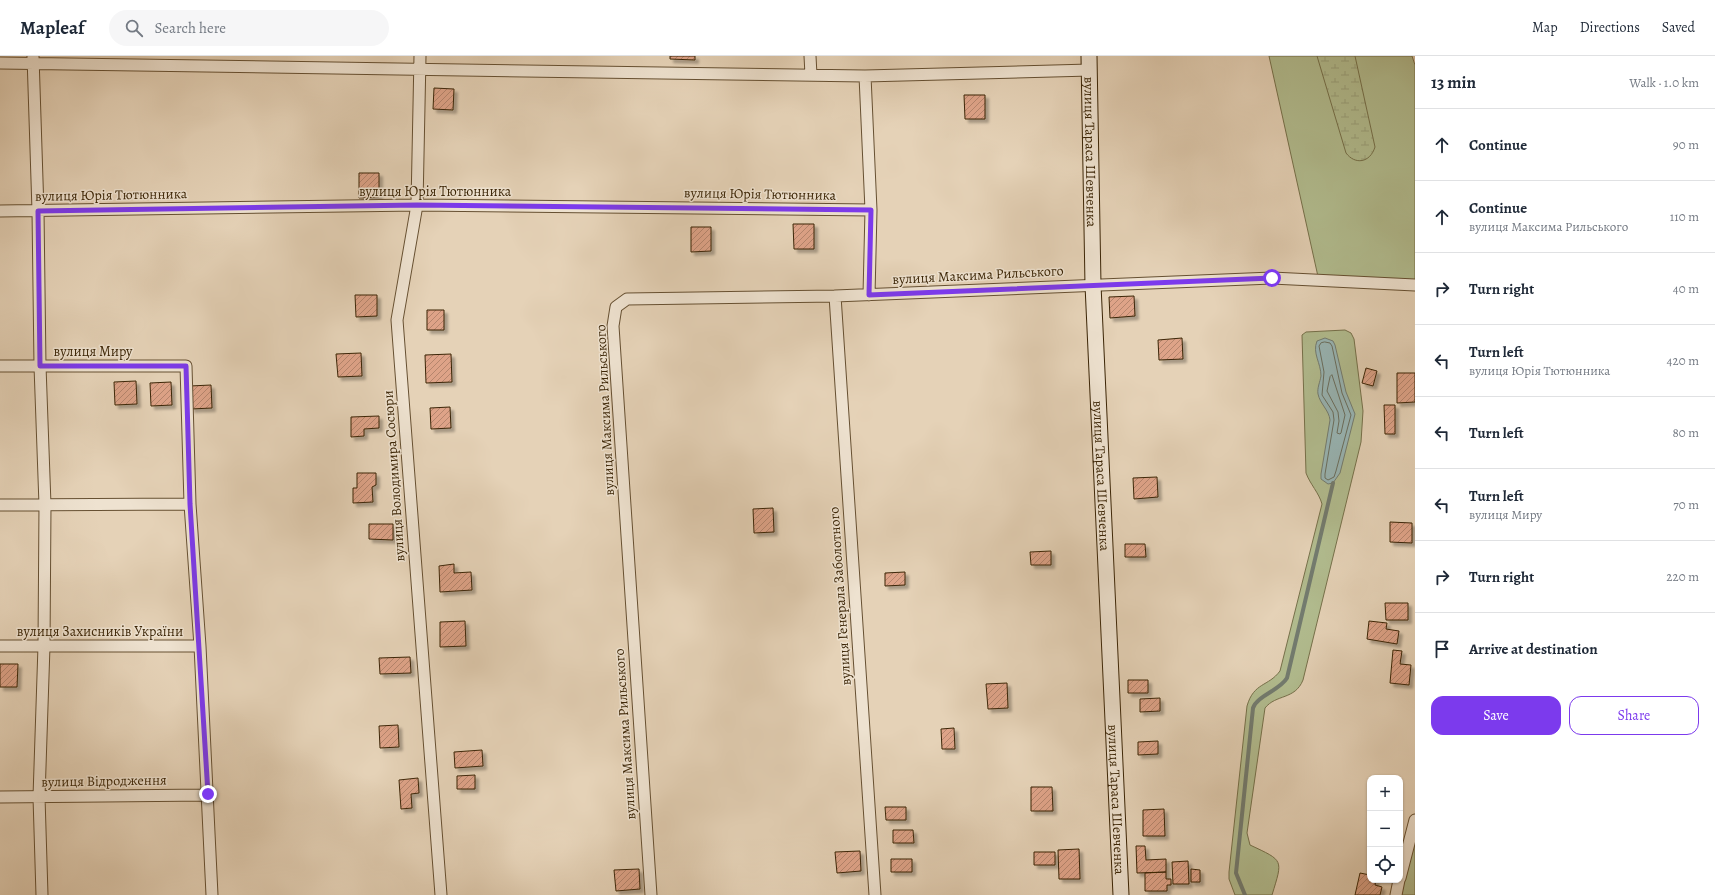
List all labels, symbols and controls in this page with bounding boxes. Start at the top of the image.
search box [109,10,389,46]
text: Mapleaf [20,15,85,41]
icon: search [123,17,145,39]
text: Search here [155,18,226,38]
text: Map [1532,18,1558,37]
text: Directions [1580,18,1640,37]
text: Saved [1662,18,1695,37]
text: 13 min [1431,71,1476,94]
text: Walk · 1.0 km [1629,74,1699,91]
street label: вулиця Тараса Шевченка [1080,77,1101,228]
icon: ahead [1431,134,1453,156]
text: Continue [1469,135,1527,155]
text: 90 m [1673,136,1699,153]
street label: вулиця Юрія Тютюнника [359,182,512,201]
street label: вулиця Юрія Тютюнника [684,183,837,205]
street label: вулиця Юрія Тютюнника [35,184,188,206]
text: Continue [1469,198,1527,218]
icon: ahead [1431,206,1453,228]
text: 110 m [1670,208,1699,225]
text: вулиця Максима Рильського [1469,218,1628,235]
street label: вулиця Максима Рильського [892,261,1064,289]
route start [1263,269,1281,287]
icon: right [1431,278,1453,300]
text: Turn right [1469,279,1534,299]
text: 40 m [1673,280,1699,297]
street label: вулиця Максима Рильського [591,324,619,496]
street label: вулиця Миру [54,342,133,361]
text: Turn left [1469,342,1524,362]
icon: left [1431,350,1453,372]
text: 420 m [1667,352,1699,369]
text: вулиця Юрія Тютюнника [1469,362,1610,379]
street label: вулиця Володимира Сосюри [379,390,409,562]
street label: вулиця Тараса Шевченка [1089,400,1115,552]
icon: left [1431,422,1453,444]
text: Turn left [1469,423,1524,443]
text: 80 m [1672,424,1699,441]
text: Turn left [1469,486,1524,506]
icon: left [1431,494,1453,516]
text: 70 m [1673,496,1699,513]
street label: вулиця Генерала Заболотного [824,506,856,686]
text: вулиця Миру [1469,506,1542,523]
icon: right [1431,566,1453,588]
text: Turn right [1469,567,1534,587]
text: 220 m [1666,568,1699,585]
street label: вулиця Захисників України [17,622,183,641]
icon: arrive [1431,638,1453,660]
text: Arrive at destination [1469,639,1598,659]
street label: вулиця Максима Рильського [610,648,640,820]
button: Save [1431,696,1561,735]
button: Share [1569,696,1699,735]
street label: вулиця Тараса Шевченка [1104,724,1130,876]
street label: вулиця Відродження [41,770,167,792]
map controls [1367,775,1403,883]
button: + [1367,775,1403,811]
route end [199,785,217,803]
button: − [1367,811,1403,847]
button: locate [1367,847,1403,883]

